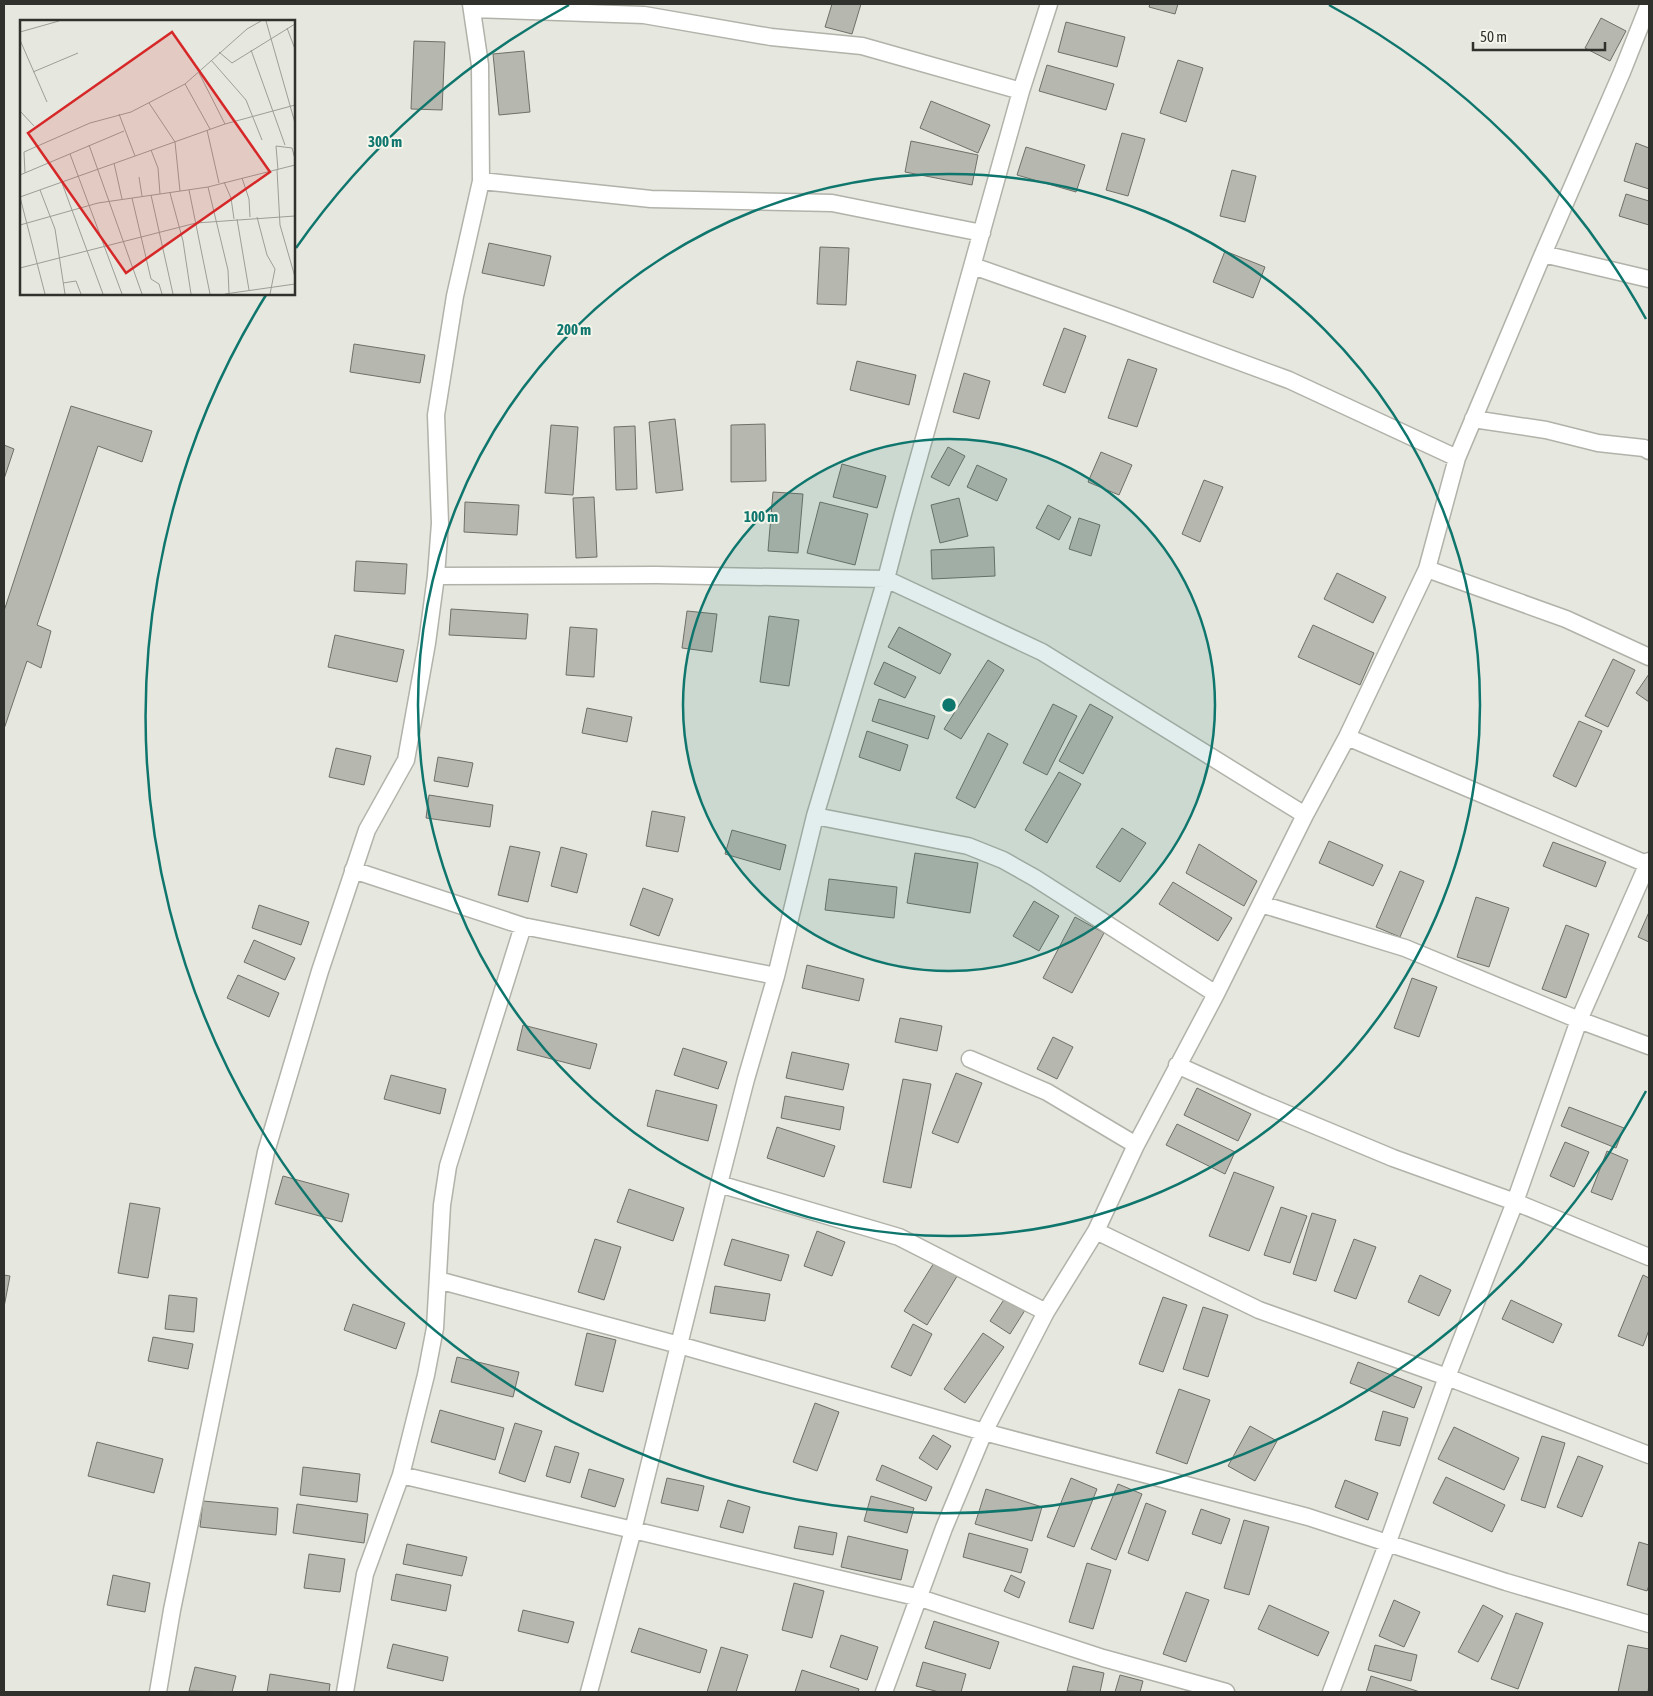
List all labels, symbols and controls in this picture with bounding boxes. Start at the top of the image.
inset map [20,20,295,295]
scale bar [1473,20,1606,52]
text: 50 m [1480,28,1507,45]
text: 300 m [368,133,402,150]
text: 200 m [557,321,591,338]
text: 100 m [744,508,778,525]
centre of rings [940,696,958,714]

